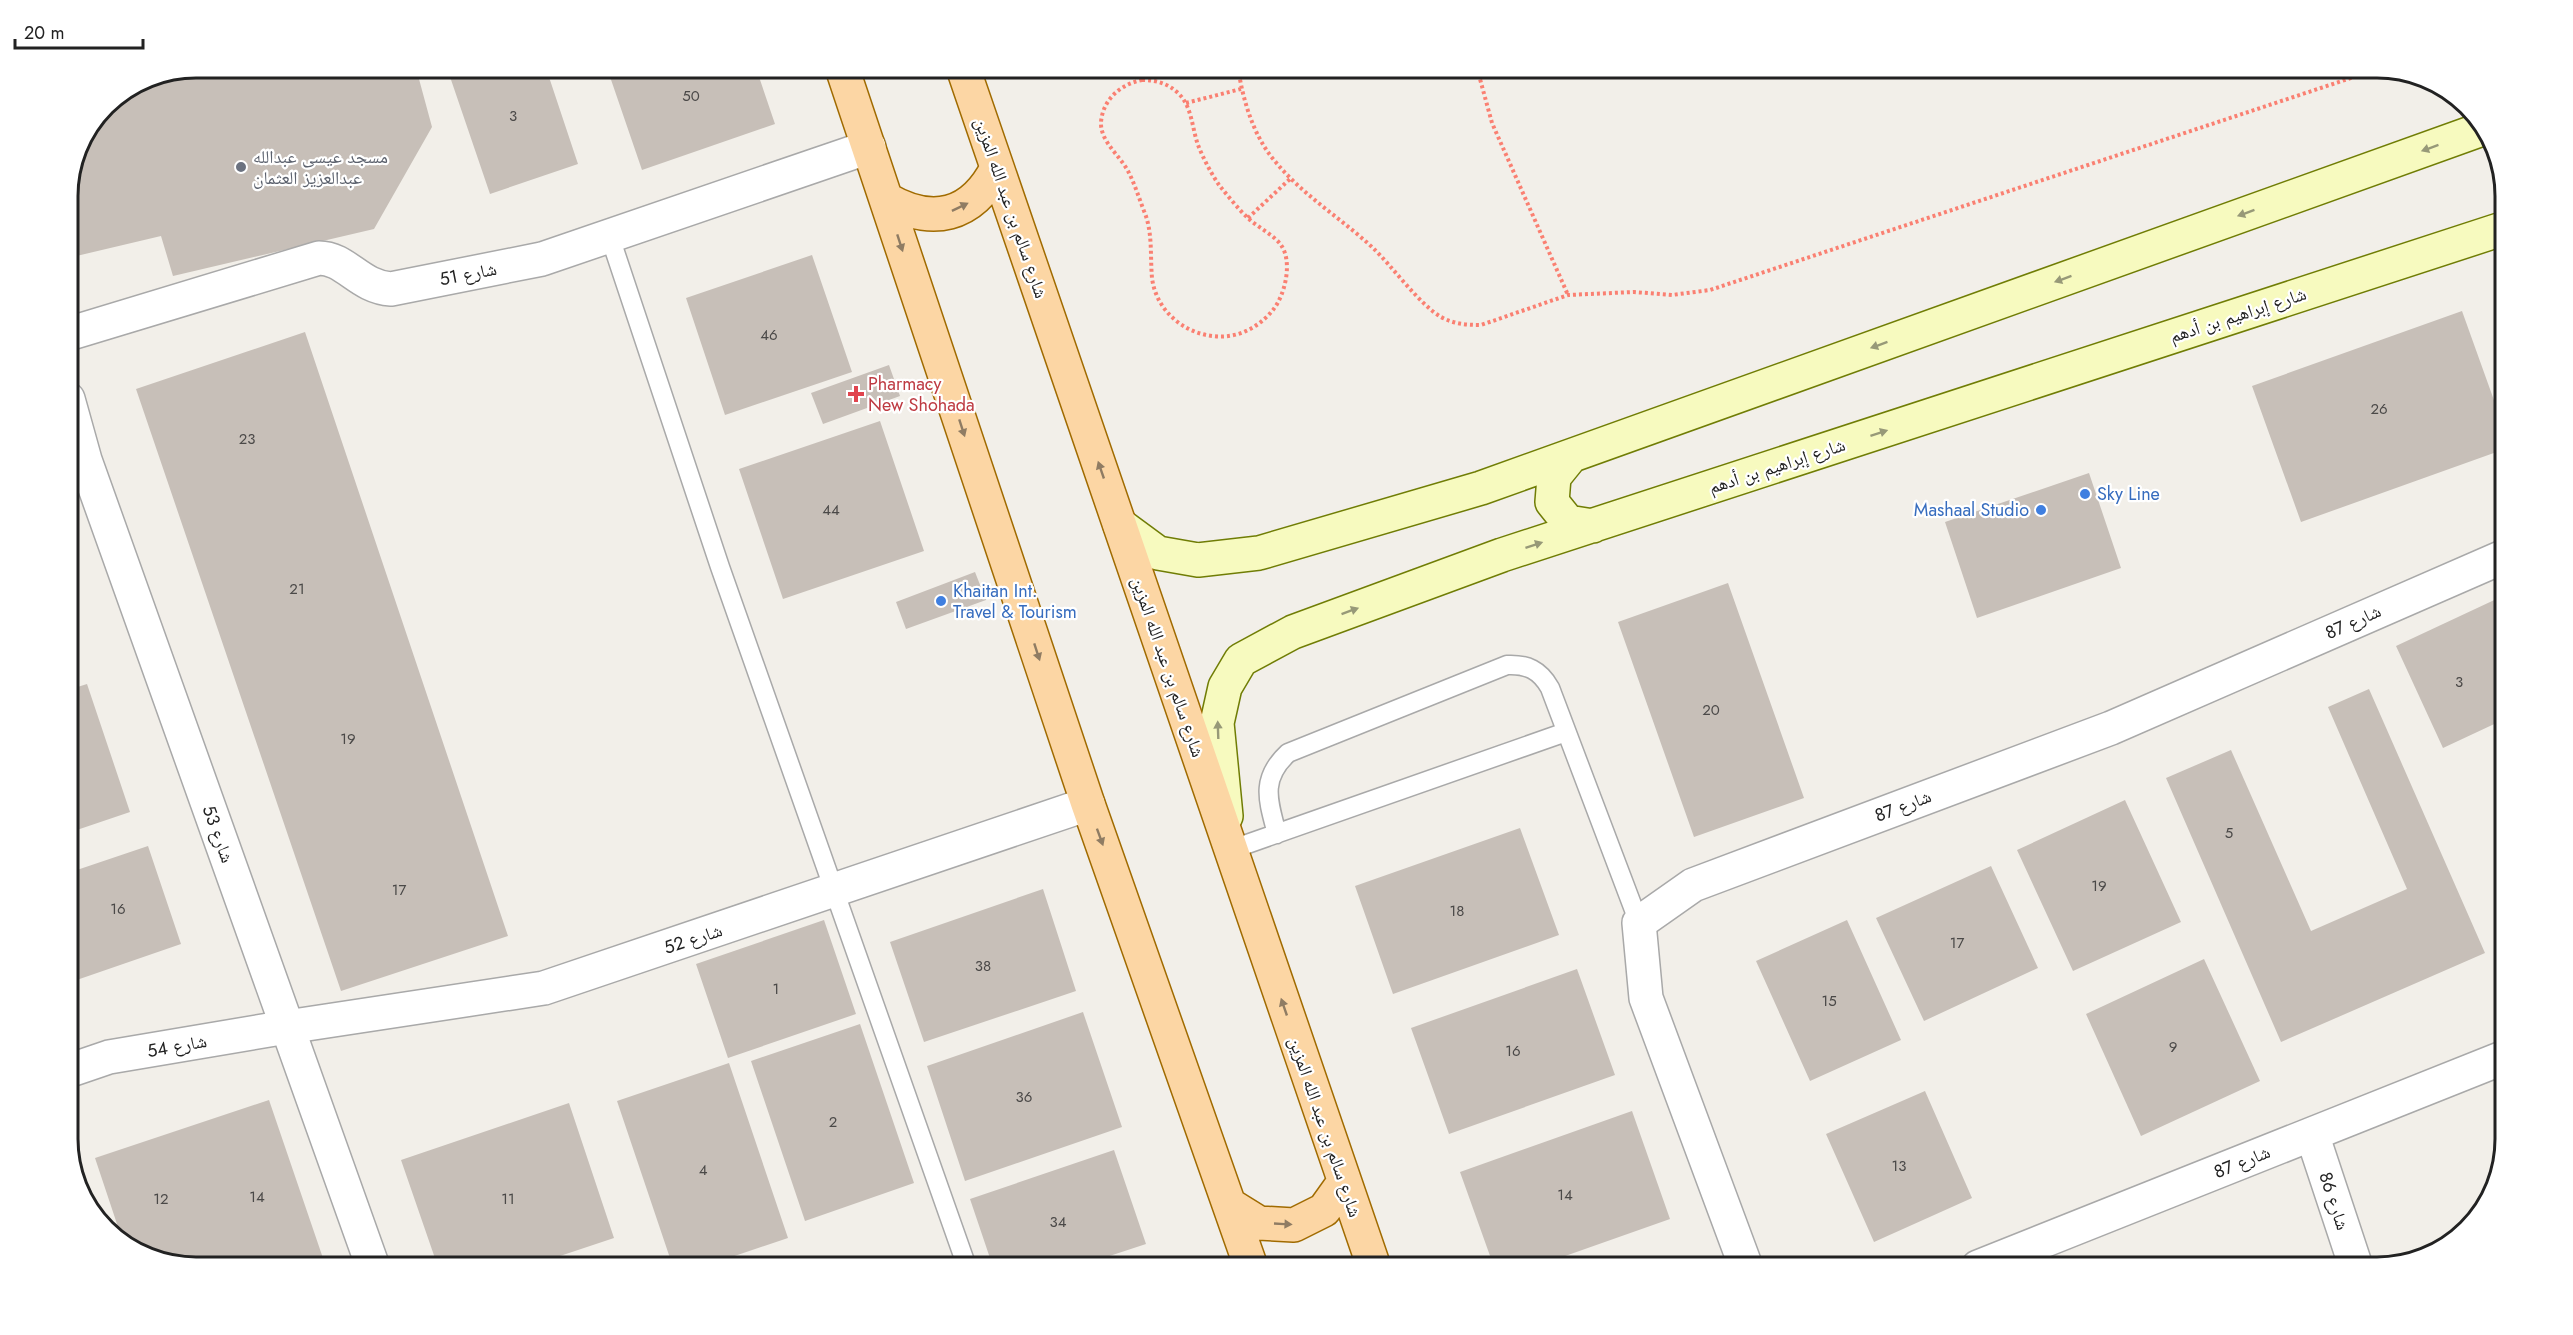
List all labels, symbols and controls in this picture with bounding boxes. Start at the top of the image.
scale bar [15,12,142,50]
text: 20 m [24,20,64,46]
house number: 50 [682,85,700,107]
house number: 3 [509,105,517,127]
street label: شارع سالم بن عبد الله المزين [968,114,1054,302]
one-way arrow [2421,143,2439,153]
place label: مسجد عيسى عبدالله عبدالعزيز العثمان [253,144,388,191]
marker: مسجد عيسى عبدالله عبدالعزيز العثمان [234,160,248,174]
one-way arrow [952,202,969,211]
one-way arrow [2237,209,2255,219]
one-way arrow [896,234,906,252]
street label: 51 شارع [437,256,499,292]
one-way arrow [2054,275,2072,285]
street label: شارع إبراهيم بن أدهم [2166,281,2310,349]
house number: 46 [760,324,778,346]
one-way arrow [1870,341,1888,351]
place label: Pharmacy New Shohada [868,371,975,418]
marker: Pharmacy New Shohada [849,387,863,401]
house number: 26 [2370,398,2388,420]
one-way arrow [958,419,967,437]
one-way arrow [1870,427,1888,437]
house number: 23 [239,428,255,450]
street label: شارع إبراهيم بن أدهم [1705,432,1849,500]
one-way arrow [1096,461,1106,479]
place label: Sky Line [2097,481,2160,507]
marker: Sky Line [2078,487,2092,501]
place label: Mashaal Studio [1914,497,2029,523]
house number: 44 [822,499,840,521]
marker: Mashaal Studio [2034,503,2048,517]
one-way arrow [1525,540,1543,549]
street label: شارع سالم بن عبد الله المزين [1125,573,1211,761]
house number: 21 [289,578,305,600]
place label: Khaitan Int. Travel & Tourism [953,578,1077,625]
marker: Khaitan Int. Travel & Tourism [934,594,948,608]
street label: شارع 87 [2321,598,2385,646]
one-way arrow [1341,605,1359,615]
one-way arrow [1033,643,1043,661]
house number: 3 [2455,671,2463,693]
house number: 20 [1702,699,1720,721]
one-way arrow [1214,720,1223,739]
house number: 19 [340,728,356,750]
street label: شارع 87 [1871,783,1935,829]
street label: شارع 53 [196,802,240,866]
house number: 5 [2225,822,2233,844]
one-way arrow [1095,828,1105,846]
house number: 19 [2091,875,2107,897]
house number: 17 [392,879,406,901]
house number: 16 [110,898,126,920]
house number: 18 [1450,900,1464,922]
street label: شارع 52 [660,917,726,961]
house number: 17 [1950,932,1964,954]
house number: 38 [975,955,991,977]
house number: 1 [773,978,779,1000]
house number: 15 [1821,990,1837,1012]
one-way arrow [1279,998,1288,1016]
street label: شارع 54 [145,1028,209,1064]
street label: شارع سالم بن عبد الله المزين [1282,1033,1368,1221]
house number: 9 [2169,1036,2177,1058]
house number: 16 [1505,1040,1521,1062]
house number: 36 [1016,1086,1032,1108]
house number: 2 [829,1111,837,1133]
street label: شارع 87 [2210,1139,2274,1185]
house number: 13 [1892,1155,1906,1177]
house number: 4 [699,1159,708,1181]
street label: شارع 86 [2312,1169,2356,1233]
house number: 14 [1557,1184,1573,1206]
house number: 14 [249,1186,265,1208]
house number: 12 [153,1188,169,1210]
house number: 11 [501,1188,515,1210]
house number: 34 [1050,1211,1067,1233]
one-way arrow [1274,1220,1293,1229]

